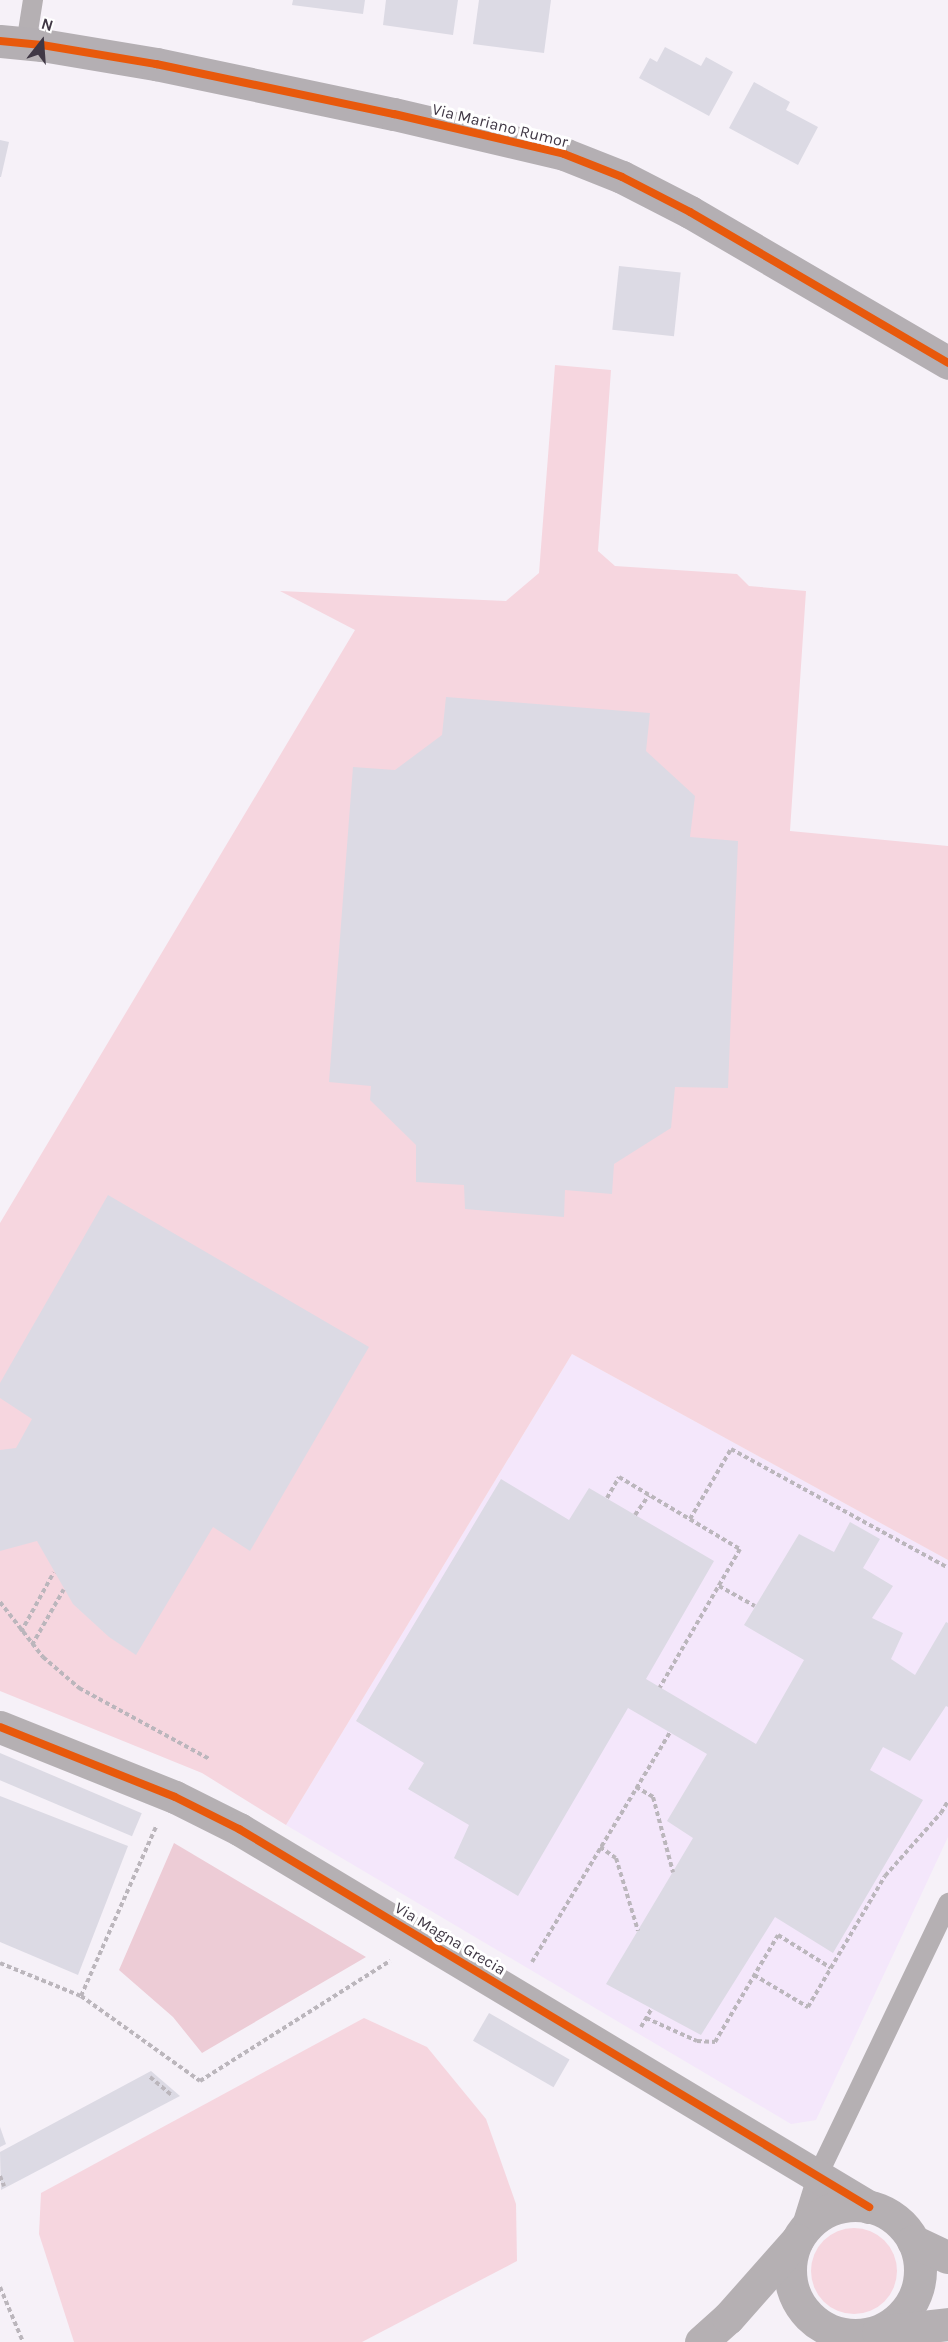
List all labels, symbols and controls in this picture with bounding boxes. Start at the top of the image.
north arrow [12,12,72,72]
text: N [39,14,56,35]
street label: Via Mariano Rumor [430,100,570,152]
street label: Via Magna Grecia [391,1898,509,1980]

